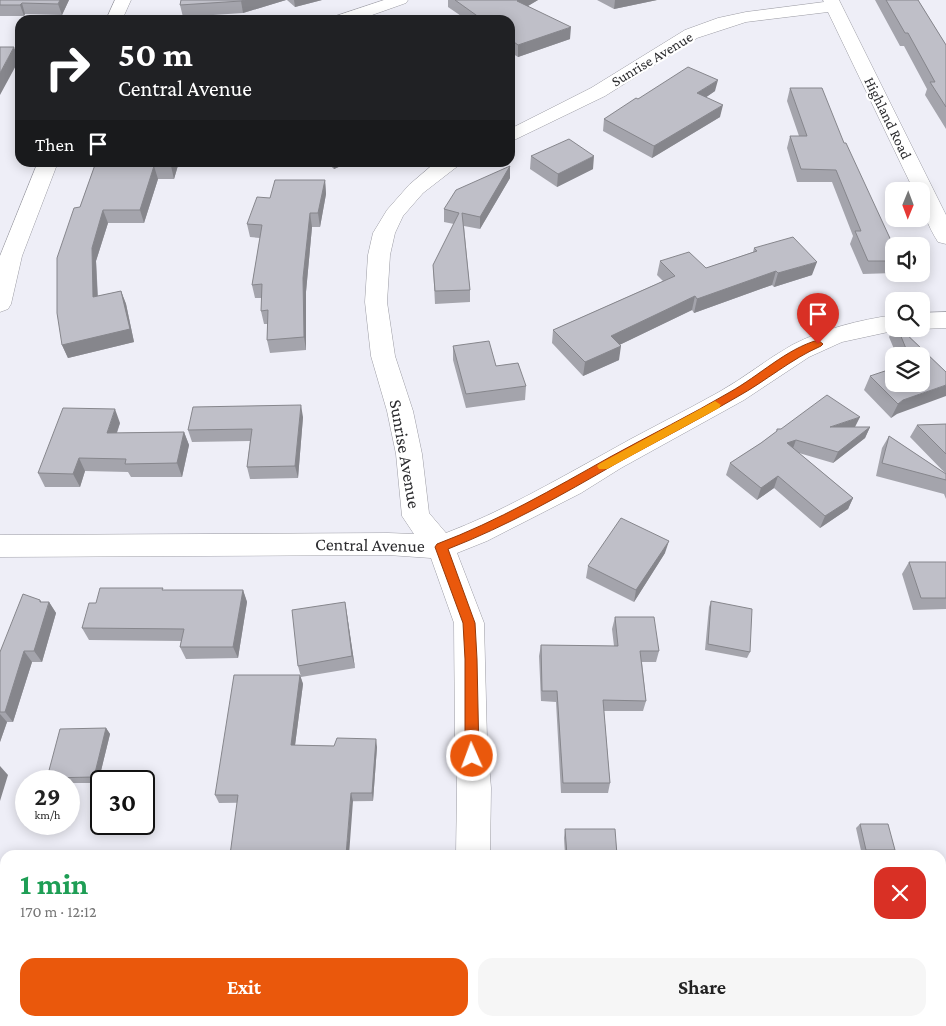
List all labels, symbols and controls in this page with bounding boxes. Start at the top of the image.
street label: Sunrise Avenue [609,28,696,89]
icon: right [35,35,100,100]
text: 50 m [118,35,193,74]
street label: Highland Road [860,74,915,162]
text: Central Avenue [118,76,252,101]
icon: arrive [84,130,112,158]
text: Then [35,134,74,155]
north arrow [885,182,930,228]
map controls [885,182,930,392]
button: sound [885,237,930,282]
button: search [885,292,930,337]
pin [797,293,839,344]
icon: arrive [804,300,832,328]
button: layers [885,347,930,392]
street label: Sunrise Avenue [386,398,424,510]
street label: Central Avenue [315,534,425,556]
position arrow [445,729,497,781]
speed limit sign: 30 [90,770,155,835]
text: 29 [34,783,61,810]
text: km/h [35,808,60,822]
text: 1 min [20,867,88,900]
button: close [874,867,926,919]
text: 170 m · 12:12 [20,903,97,920]
button: Exit [20,958,468,1016]
button: Share [478,958,926,1016]

